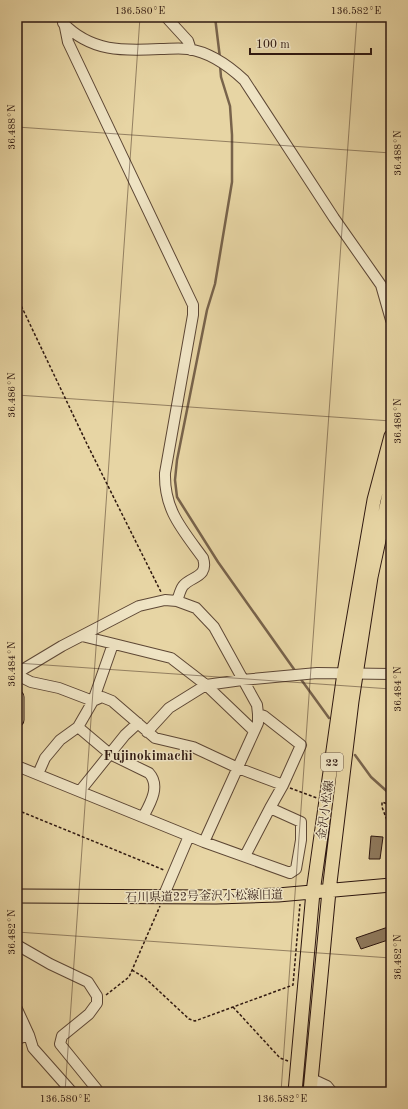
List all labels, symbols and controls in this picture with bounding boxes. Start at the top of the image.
text: 136.580°E [115,6,165,16]
text: 136.582°E [331,6,381,16]
scale bar [250,30,371,56]
text: 100 m [256,39,290,51]
text: 36.488°N [7,104,17,150]
text: 36.488°N [393,130,403,176]
text: 36.486°N [7,372,17,418]
text: 36.486°N [393,398,403,444]
text: 36.484°N [7,641,17,687]
text: 36.484°N [393,666,403,712]
district label: Fujinokimachi [103,749,193,763]
road number: 22 [321,753,343,771]
street label: 金沢小松線 [314,779,336,841]
street label: 石川県道22号金沢小松線旧道 [125,888,283,904]
text: 36.482°N [7,909,17,955]
text: 36.482°N [393,934,403,980]
text: 136.580°E [40,1094,90,1104]
text: 136.582°E [257,1094,307,1104]

